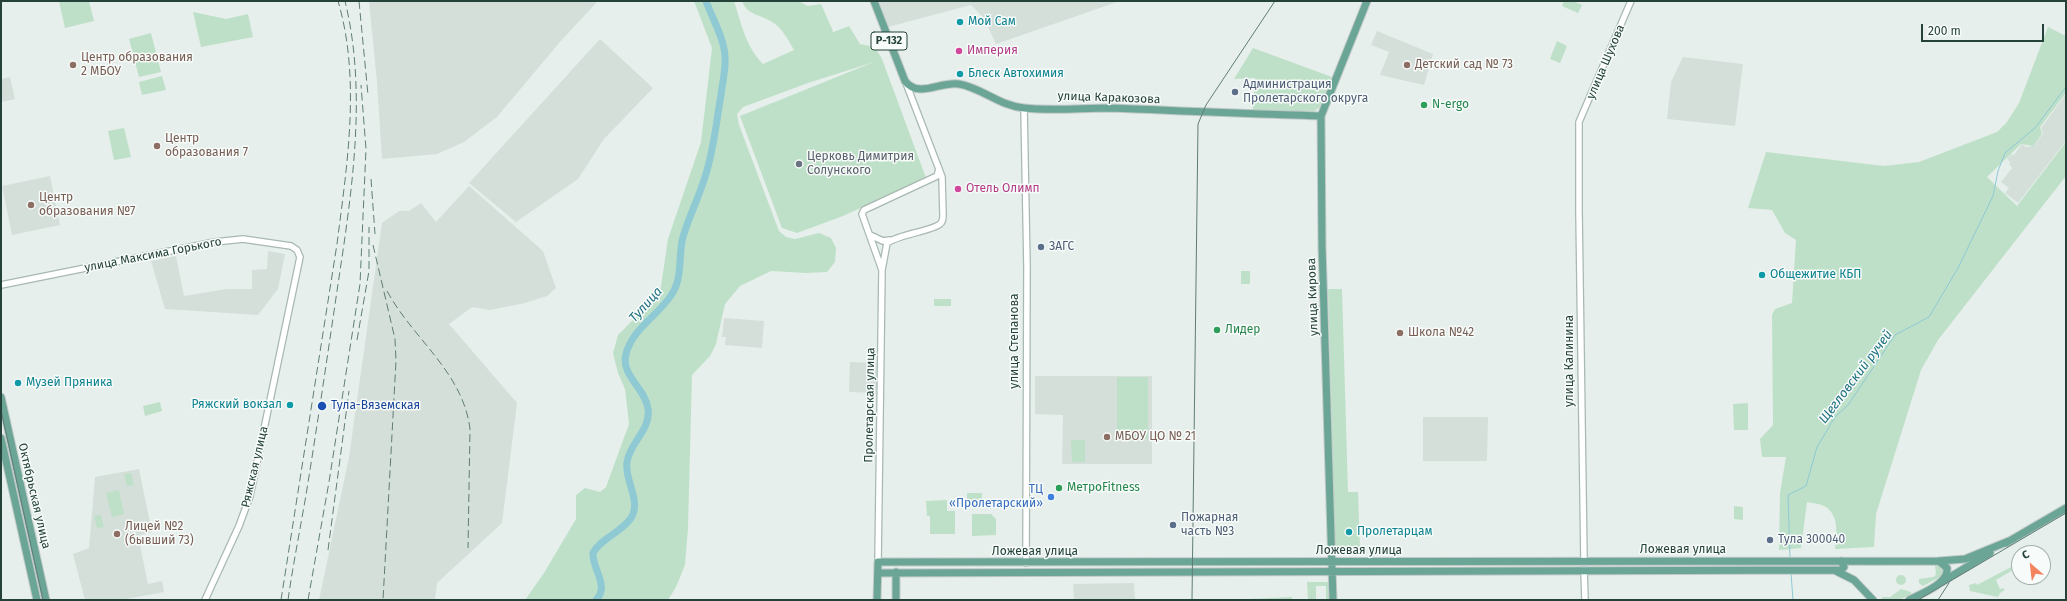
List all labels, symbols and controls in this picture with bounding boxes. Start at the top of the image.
place label: Мой Сам [968,15,1016,29]
scale bar [1923,16,2046,42]
marker: Мой Сам [955,17,965,27]
street label: улица Шухова [1584,23,1628,101]
text: 200 m [1928,24,1961,38]
road number: Р-132 [871,32,907,50]
place label: Империя [967,44,1018,58]
marker: Империя [954,46,964,56]
place label: Центр образования 2 МБОУ [81,51,193,79]
place label: Детский сад № 73 [1415,58,1513,72]
marker: Центр образования 2 МБОУ [68,60,78,70]
marker: Детский сад № 73 [1402,60,1412,70]
place label: Блеск Автохимия [968,67,1064,81]
marker: Блеск Автохимия [955,69,965,79]
place label: Администрация Пролетарского округа [1243,78,1368,106]
marker: Администрация Пролетарского округа [1230,87,1240,97]
street label: улица Каракозова [1057,89,1161,107]
place label: N-ergo [1432,98,1469,112]
marker: N-ergo [1419,100,1429,110]
place label: Центр образования 7 [165,132,248,160]
marker: Центр образования 7 [152,141,162,151]
place label: Церковь Димитрия Солунского [807,150,914,178]
marker: Церковь Димитрия Солунского [794,159,804,169]
place label: Отель Олимп [966,182,1040,196]
marker: Отель Олимп [953,184,963,194]
place label: Центр образования №7 [39,191,135,219]
marker: Центр образования №7 [26,200,36,210]
street label: улица Максима Горького [83,235,223,275]
place label: ЗАГС [1049,240,1074,254]
marker: ЗАГС [1036,242,1046,252]
street label: улица Кирова [1304,258,1322,336]
place label: Общежитие КБП [1770,268,1861,282]
marker: Общежитие КБП [1757,270,1767,280]
water label: Тулица [626,284,666,326]
street label: улица Степанова [1008,293,1022,389]
street label: улица Калинина [1563,315,1577,407]
place label: Лидер [1225,323,1260,337]
marker: Лидер [1212,325,1222,335]
place label: Школа №42 [1408,326,1474,340]
water label: Щегловский ручей [1816,327,1896,427]
marker: Школа №42 [1395,328,1405,338]
street label: Пролетарская улица [862,347,878,463]
place label: Музей Пряника [26,376,113,390]
marker: Музей Пряника [13,378,23,388]
place label: Ряжский вокзал [192,398,282,412]
place label: Тула-Вяземская [331,399,420,413]
marker: Ряжский вокзал [285,400,295,410]
marker: Тула-Вяземская [316,400,328,412]
street label: Ряжская улица [239,425,271,509]
place label: МБОУ ЦО № 21 [1115,430,1196,444]
marker: МБОУ ЦО № 21 [1102,432,1112,442]
street label: Октябрьская улица [15,442,53,550]
place label: МетроFitness [1067,481,1140,495]
place label: ТЦ «Пролетарский» [949,483,1043,511]
marker: МетроFitness [1054,483,1064,493]
marker: ТЦ «Пролетарский» [1046,492,1056,502]
place label: Пожарная часть №3 [1181,511,1238,539]
place label: Лицей №2 (бывший 73) [125,520,194,548]
marker: Пожарная часть №3 [1168,520,1178,530]
place label: Пролетарцам [1357,525,1432,539]
marker: Пролетарцам [1344,527,1354,537]
marker: Лицей №2 (бывший 73) [112,529,122,539]
place label: Тула 300040 [1778,533,1845,547]
marker: Тула 300040 [1765,535,1775,545]
street label: Ложевая улица [1640,543,1726,557]
street label: Ложевая улица [1316,544,1402,558]
street label: Ложевая улица [992,545,1078,559]
north arrow [2011,545,2051,585]
text: С [2020,548,2031,562]

